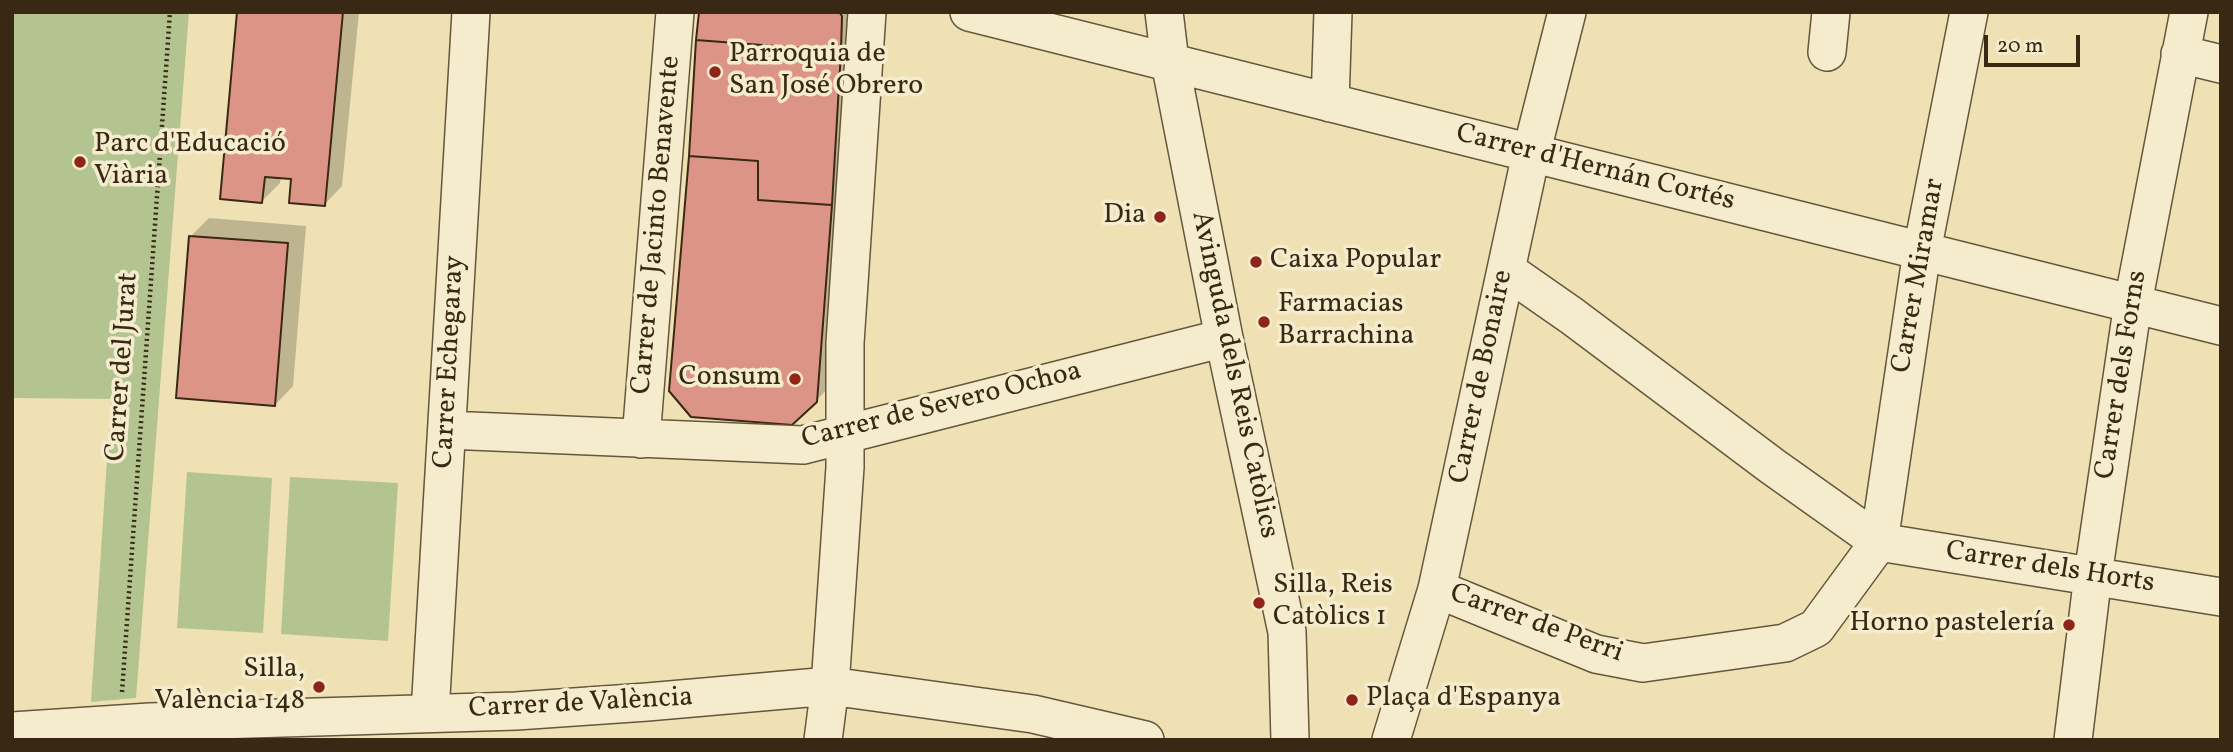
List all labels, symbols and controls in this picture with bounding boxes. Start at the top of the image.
scale bar [1988,21,2084,65]
text: 20 m [1997,32,2043,61]
place label: Parroquia de San José Obrero [729,39,923,105]
street label: Carrer de Jacinto Benavente [626,54,690,396]
marker: Parroquia de San José Obrero [707,64,723,80]
street label: Carrer d'Hernán Cortés [1452,118,1738,220]
place label: Parc d'Educació Viària [94,129,286,195]
marker: Parc d'Educació Viària [72,154,88,170]
street label: Carrer Miramar [1886,176,1954,376]
place label: Dia [1103,200,1146,234]
street label: Avinguda dels Reis Catòlics [1182,208,1284,542]
marker: Dia [1152,209,1168,225]
place label: Caixa Popular [1270,245,1441,279]
marker: Caixa Popular [1248,254,1264,270]
street label: Carrer Echegaray [429,255,473,469]
street label: Carrer de Bonaire [1444,267,1522,487]
street label: Carrer dels Forns [2090,268,2156,482]
street label: Carrer del Jurat [101,271,147,463]
place label: Farmacias Barrachina [1278,289,1414,355]
marker: Farmacias Barrachina [1256,314,1272,330]
street label: Carrer de Severo Ochoa [799,356,1085,458]
place label: Consum [679,362,781,396]
marker: Consum [787,371,803,387]
street label: Carrer dels Horts [1943,536,2157,602]
place label: Silla, Reis Catòlics 1 [1273,570,1393,636]
street label: Carrer de Perri [1445,578,1627,672]
marker: Silla, Reis Catòlics 1 [1251,595,1267,611]
place label: Horno pastelería [1850,608,2055,642]
marker: Horno pastelería [2061,617,2077,633]
place label: Silla, València 148 [154,654,305,720]
marker: Silla, València 148 [311,679,327,695]
street label: Carrer de València [468,682,694,728]
place label: Plaça d'Espanya [1366,683,1561,717]
marker: Plaça d'Espanya [1344,692,1360,708]

